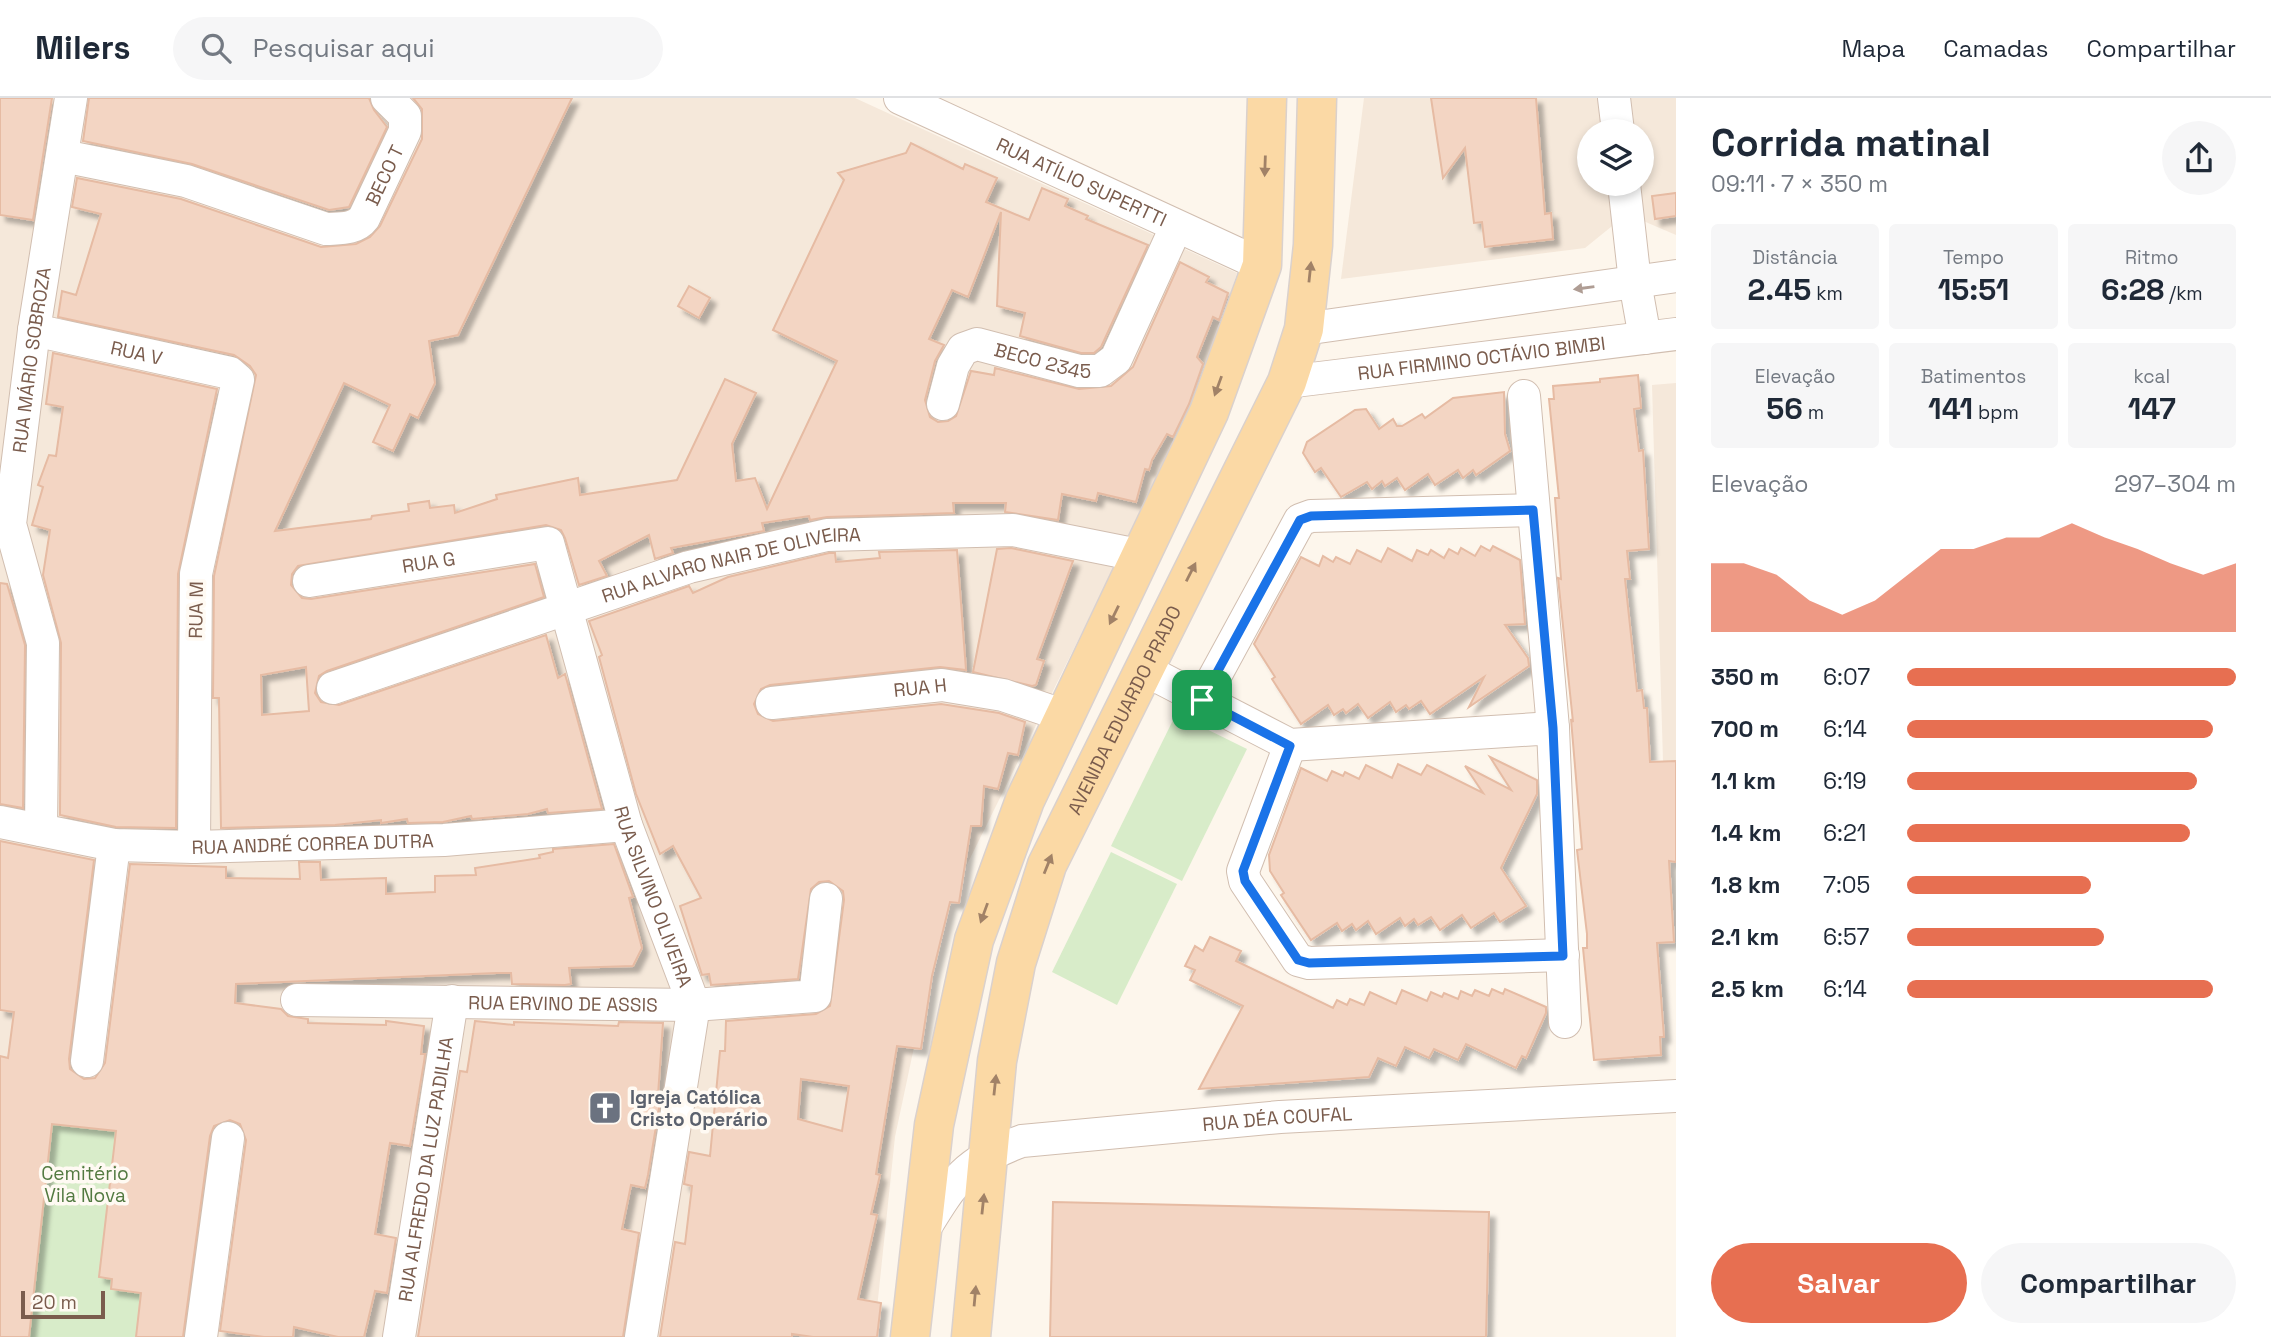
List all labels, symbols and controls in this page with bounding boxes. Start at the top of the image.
search box [173,17,663,80]
text: Milers [35,27,131,69]
icon: search [197,29,235,67]
text: Pesquisar aqui [253,31,435,65]
text: Mapa [1841,33,1905,64]
text: Camadas [1943,33,2048,64]
text: Compartilhar [2086,33,2236,64]
map controls [1577,119,1654,196]
button: layers [1577,119,1654,196]
text: Corrida matinal [1711,119,1991,167]
button: share [2162,121,2236,195]
street label: RUA ATÍLIO SUPERTTI [992,132,1171,232]
street label: BECO T [359,141,409,209]
one-way arrow [1260,155,1271,177]
text: 09:11 · 7 × 350 m [1711,169,1888,199]
text: Distância [1753,245,1838,270]
text: Tempo [1943,245,2004,270]
text: Ritmo [2125,245,2179,270]
one-way arrow [1305,261,1316,283]
street label: RUA MÁRIO SOBROZA [6,265,56,454]
text: 2.45 [1748,270,1811,309]
text: 15:51 [1938,270,2009,309]
text: 6:28 [2101,270,2164,309]
text: km [1811,281,1843,306]
text: /km [2164,281,2203,306]
one-way arrow [1573,283,1595,294]
street label: RUA FIRMINO OCTÁVIO BIMBI [1356,330,1607,386]
street label: RUA V [108,335,165,370]
street label: BECO 2345 [992,337,1091,384]
text: Elevação [1755,364,1835,389]
text: Batimentos [1921,364,2026,389]
text: kcal [2133,364,2170,389]
one-way arrow [1212,376,1223,397]
text: 56 [1766,389,1803,428]
text: 141 [1928,389,1973,428]
text: 147 [2128,389,2176,428]
text: m [1803,400,1824,425]
text: bpm [1973,400,2019,425]
text: Elevação [1711,469,1809,499]
text: 297–304 m [2114,469,2236,499]
street label: RUA ALVARO NAIR DE OLIVEIRA [598,522,861,608]
street label: RUA G [400,545,457,579]
one-way arrow [1186,562,1197,582]
street label: RUA M [183,581,209,639]
street label: AVENIDA EDUARDO PRADO [1062,601,1187,819]
one-way arrow [1109,605,1120,625]
text: 350 m [1711,662,1779,692]
text: 6:07 [1823,662,1870,692]
pin [1172,670,1232,730]
street label: RUA H [892,672,948,703]
icon: arrive [1183,681,1221,719]
text: 700 m [1711,714,1779,744]
text: 6:14 [1823,714,1867,744]
text: 1.1 km [1711,766,1776,796]
text: 6:19 [1823,766,1867,796]
street label: RUA SILVINO OLIVEIRA [609,803,699,991]
text: 1.4 km [1711,818,1781,848]
text: 6:21 [1823,818,1866,848]
street label: RUA ANDRÉ CORREA DUTRA [191,828,434,860]
one-way arrow [1043,854,1054,875]
text: 1.8 km [1711,870,1781,900]
text: 7:05 [1823,870,1870,900]
one-way arrow [978,903,989,924]
text: 2.1 km [1711,922,1779,952]
text: 6:57 [1823,922,1869,952]
text: 2.5 km [1711,974,1784,1004]
text: 6:14 [1823,974,1867,1004]
street label: RUA ERVINO DE ASSIS [468,990,658,1017]
street label: RUA ALFREDO DA LUZ PADILHA [392,1035,459,1304]
one-way arrow [990,1074,1001,1096]
place label: Igreja Católica Cristo Operário [630,1085,768,1132]
church icon: Igreja Católica Cristo Operário [586,1089,624,1127]
street label: RUA DÉA COUFAL [1201,1101,1353,1137]
park label: Cemitério Vila Nova [41,1161,129,1208]
one-way arrow [978,1193,989,1215]
button: Salvar [1711,1243,1967,1323]
button: Compartilhar [1981,1243,2236,1323]
one-way arrow [970,1285,981,1307]
scale bar [21,1288,105,1320]
text: 20 m [32,1290,77,1315]

